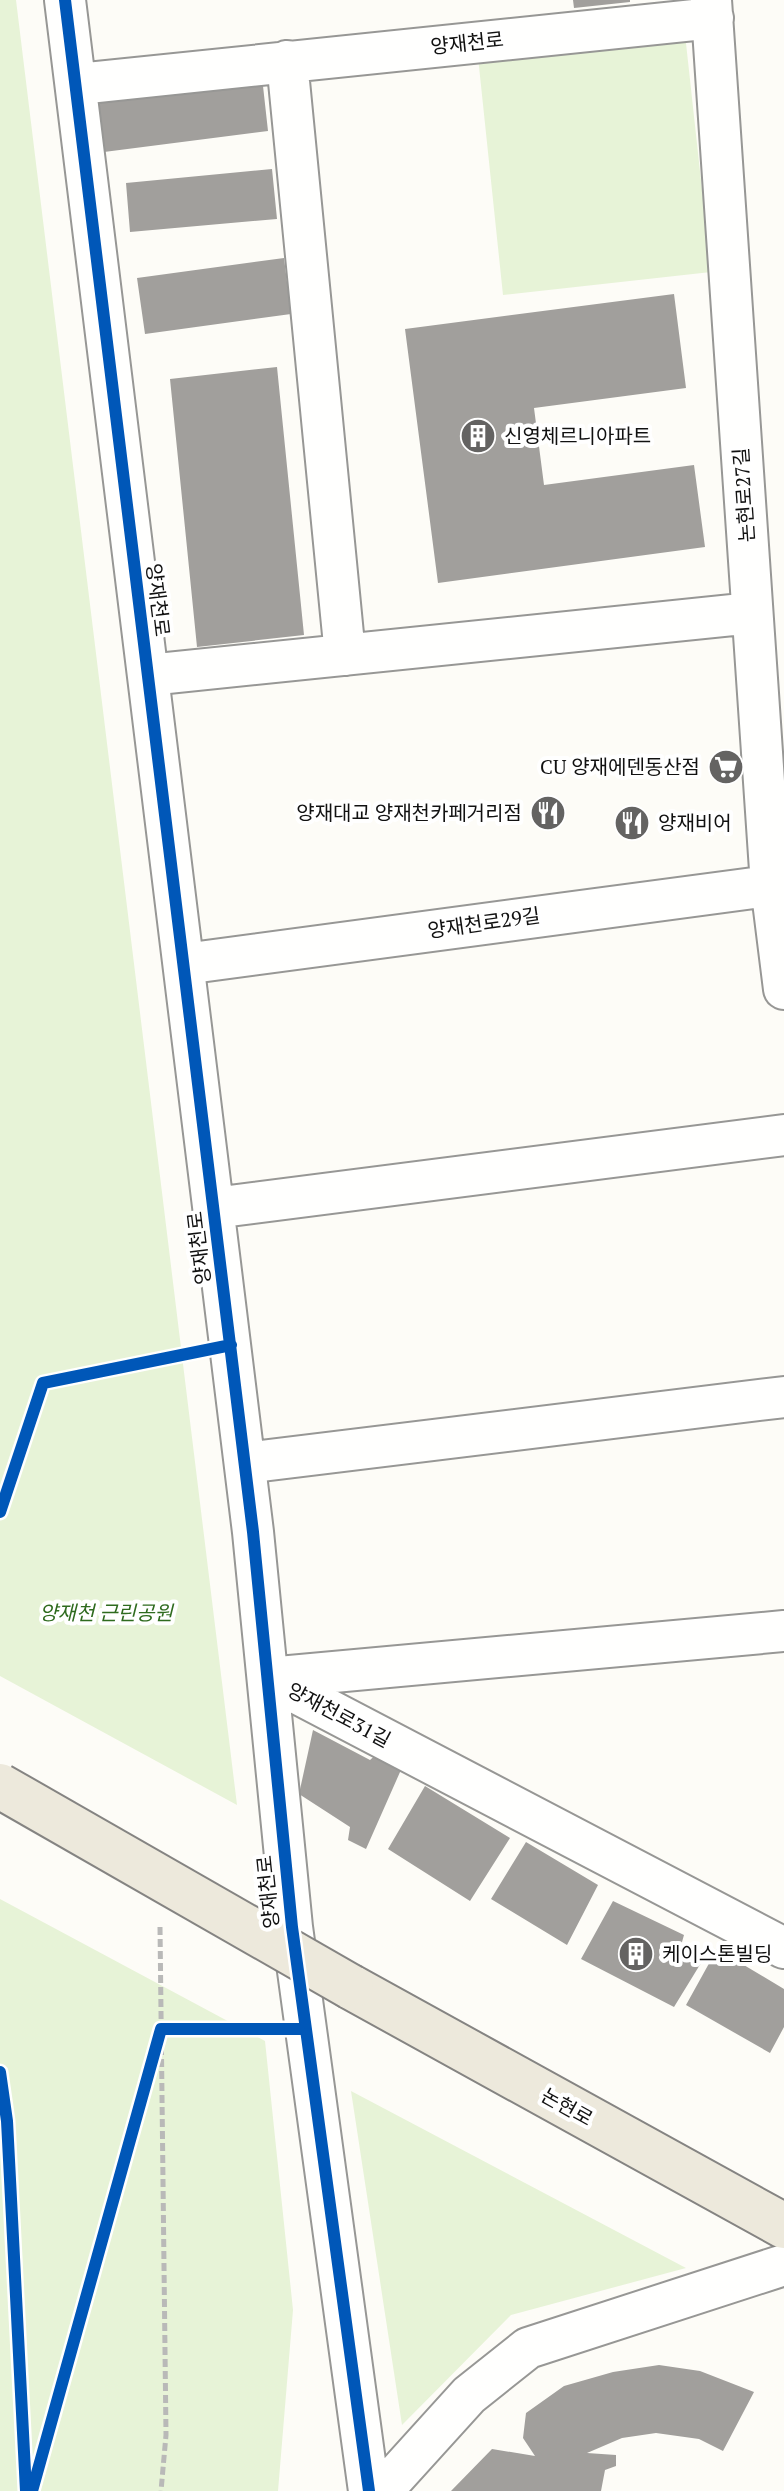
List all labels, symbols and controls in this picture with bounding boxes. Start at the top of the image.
street label: 양재천로 [429,25,505,60]
building icon: 신영체르니아파트 [459,417,497,455]
place label: 신영체르니아파트 [504,422,651,449]
street label: 논현로27길 [727,447,760,543]
street label: 양재천로 [141,562,176,638]
supermarket icon: CU 양재에덴동산점 [707,748,745,786]
place label: CU 양재에덴동산점 [540,753,700,780]
restaurant icon: 양재대교 양재천카페거리점 [529,794,567,832]
place label: 양재대교 양재천카페거리점 [296,799,522,826]
restaurant icon: 양재비어 [613,804,651,842]
place label: 양재비어 [658,809,732,836]
street label: 양재천로29길 [426,901,542,944]
street label: 양재천로 [181,1210,216,1286]
park label: 양재천 근린공원 [39,1599,174,1626]
street label: 양재천로31길 [283,1676,396,1753]
street label: 양재천로 [250,1854,285,1930]
building icon: 케이스톤빌딩 [617,1935,655,1973]
place label: 케이스톤빌딩 [662,1940,772,1967]
street label: 논현로 [537,2081,598,2132]

